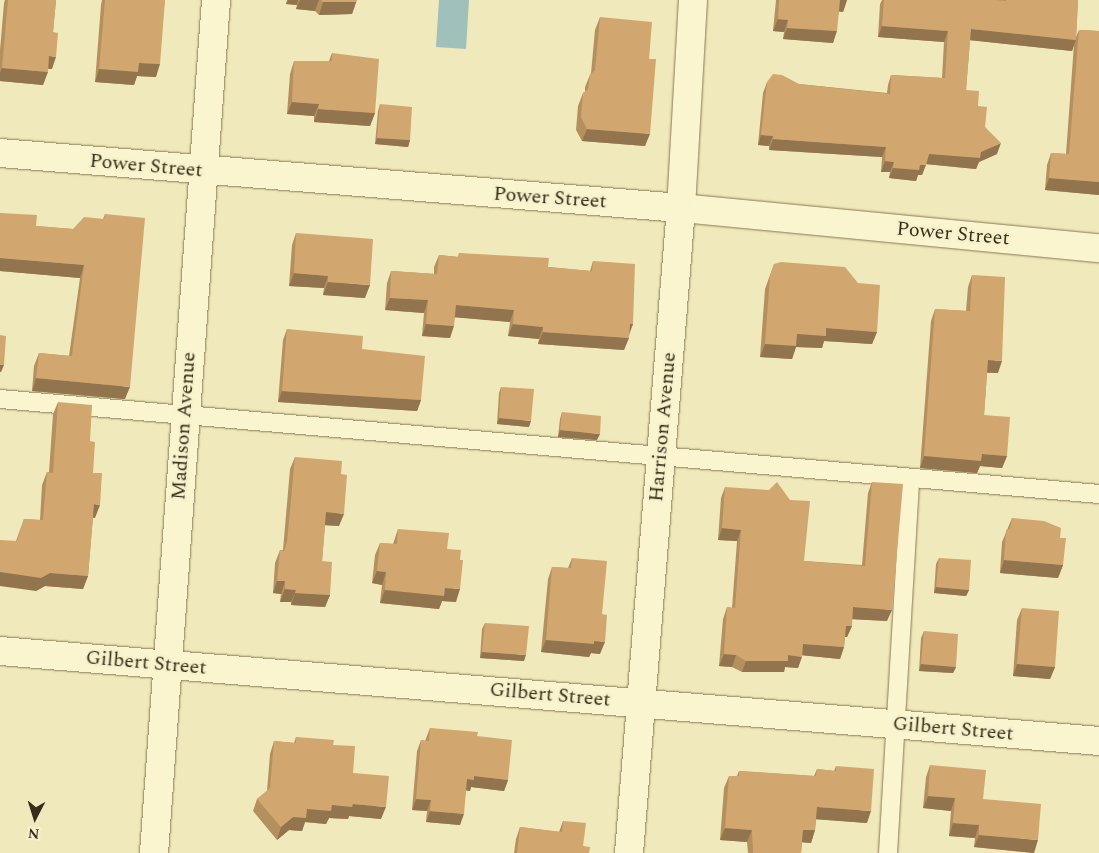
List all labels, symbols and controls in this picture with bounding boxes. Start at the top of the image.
street label: Power Street [89,149,203,183]
street label: Power Street [493,182,607,214]
street label: Power Street [896,217,1010,251]
street label: Madison Avenue [167,351,201,501]
street label: Harrison Avenue [644,351,682,503]
street label: Gilbert Street [85,646,207,680]
street label: Gilbert Street [489,678,611,712]
street label: Gilbert Street [892,712,1014,746]
north arrow [10,793,60,843]
text: N [27,822,40,844]

